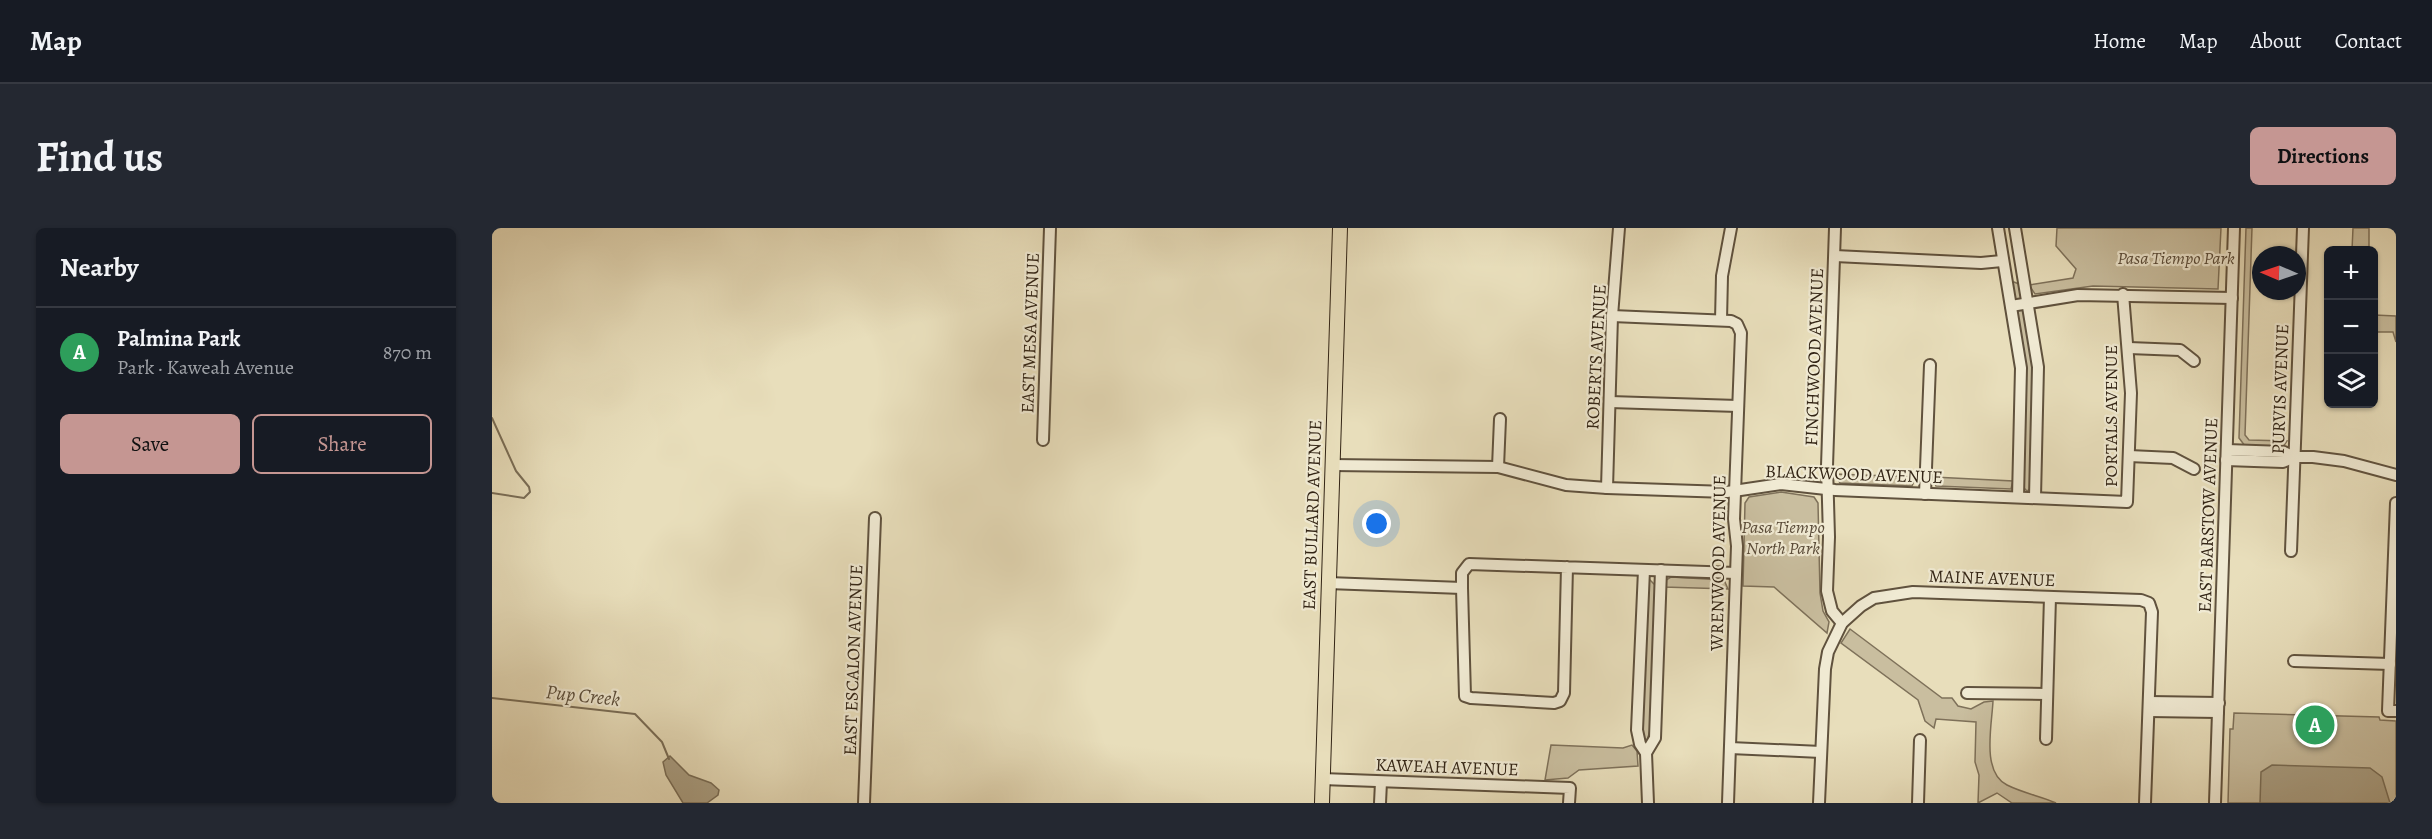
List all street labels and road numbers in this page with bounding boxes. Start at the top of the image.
street label: EAST MESA AVENUE [1015,252,1045,414]
street label: FINCHWOOD AVENUE [1799,268,1829,446]
street label: ROBERTS AVENUE [1580,284,1612,430]
street label: PURVIS AVENUE [2266,323,2294,455]
street label: PORTALS AVENUE [2099,345,2123,487]
street label: EAST BARSTOW AVENUE [2193,417,2223,613]
street label: EAST BULLARD AVENUE [1297,419,1327,611]
street label: BLACKWOOD AVENUE [1765,459,1943,489]
street label: WRENWOOD AVENUE [1704,475,1732,652]
street label: EAST ESCALON AVENUE [838,564,868,756]
street label: MAINE AVENUE [1928,564,2056,592]
street label: KAWEAH AVENUE [1375,753,1519,781]

